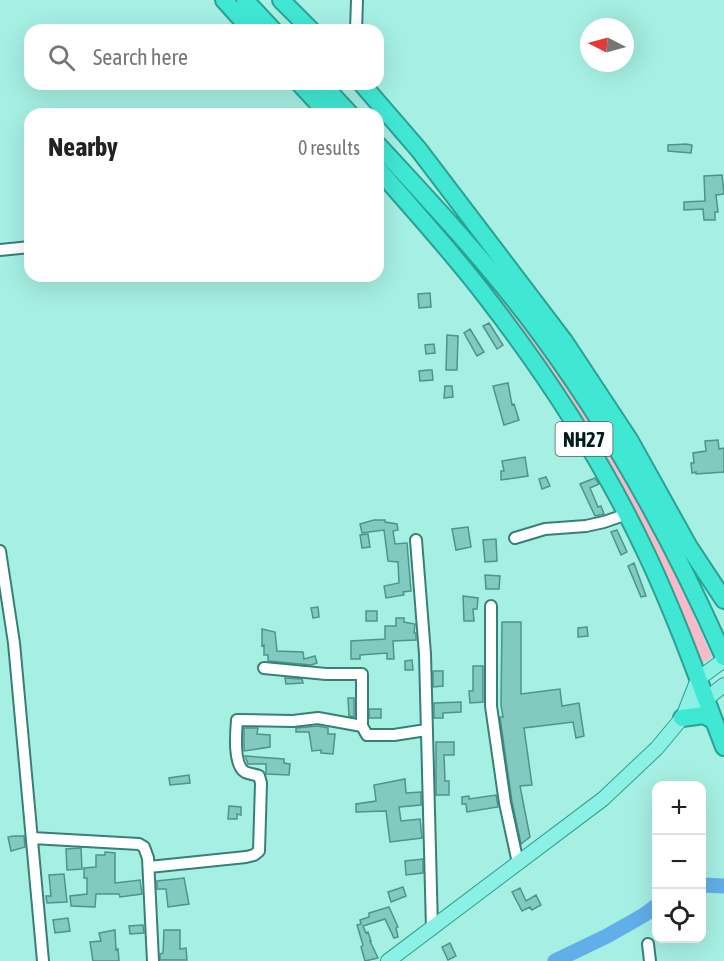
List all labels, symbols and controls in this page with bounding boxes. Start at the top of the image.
north arrow [580,18,634,72]
search box [24,24,384,90]
icon: search [45,41,78,74]
text: Search here [93,44,188,70]
text: Nearby [48,132,118,162]
text: 0 results [298,136,360,159]
road number: NH27 [556,422,612,456]
map controls [652,781,706,943]
button: + [652,781,706,835]
button: − [652,835,706,889]
button: locate [652,889,706,943]

